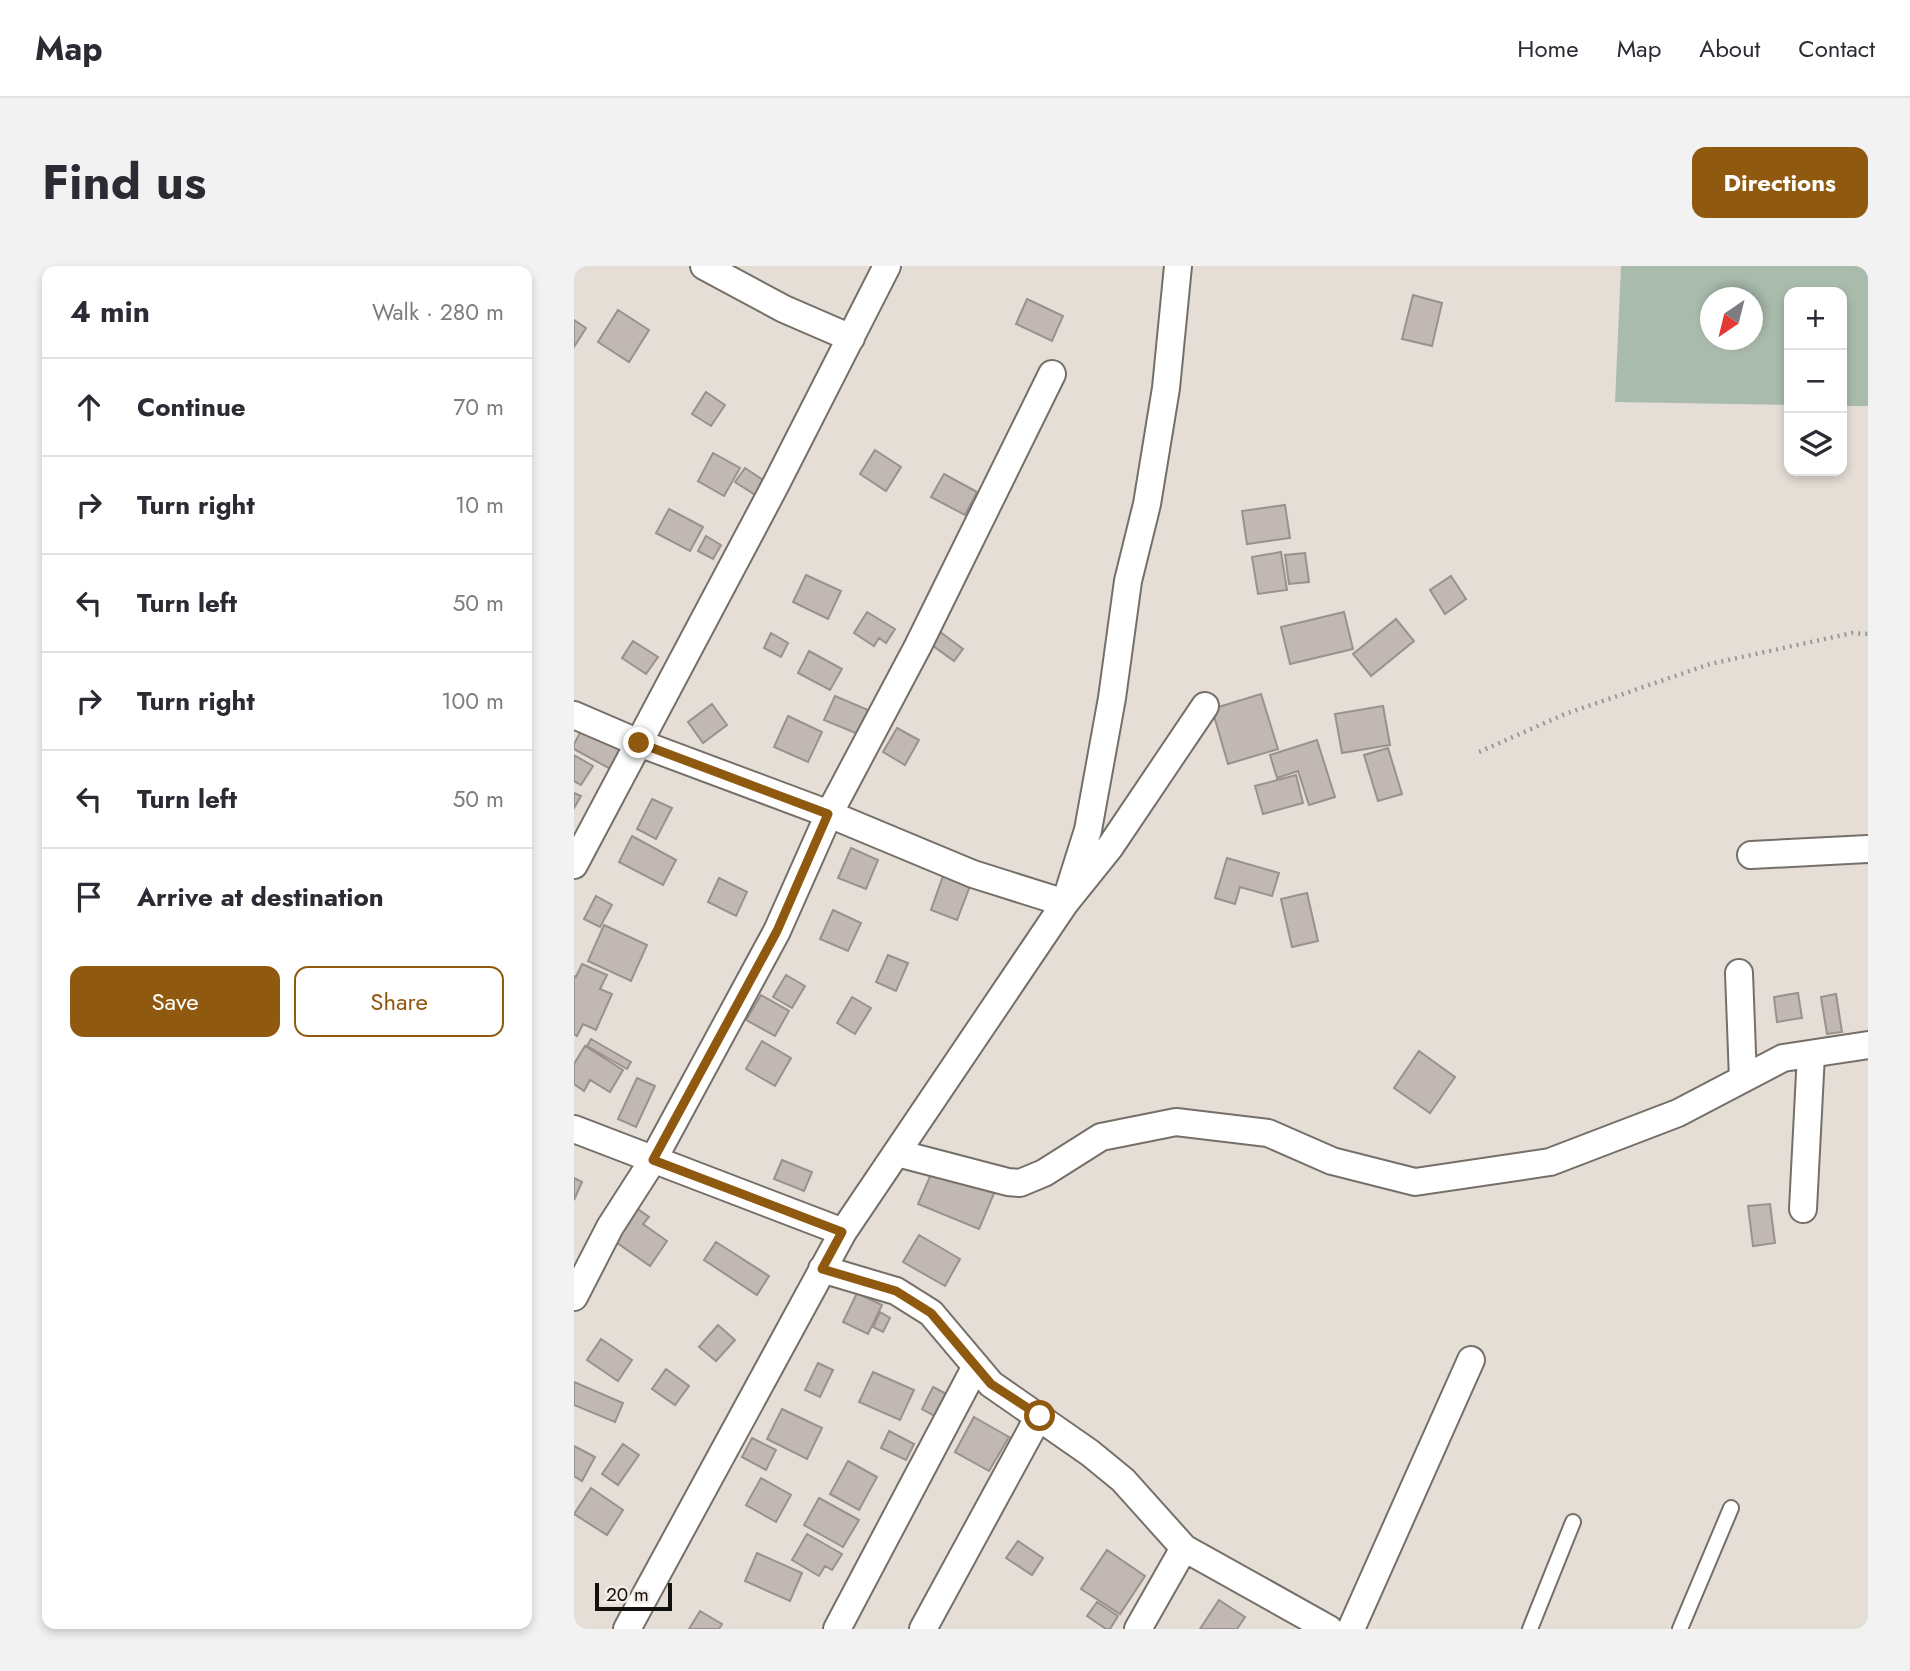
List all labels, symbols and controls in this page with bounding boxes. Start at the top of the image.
text: Map [35,25,103,72]
text: Home [1517,31,1579,66]
text: Map [1617,31,1661,66]
text: About [1699,31,1760,66]
text: Contact [1798,31,1875,66]
text: Find us [42,147,206,217]
button: Directions [1692,147,1868,218]
north arrow [1700,287,1763,350]
map controls [1784,287,1847,476]
button: + [1784,287,1847,350]
text: 4 min [70,290,150,333]
text: Walk · 280 m [372,295,504,329]
button: − [1784,350,1847,413]
icon: ahead [70,388,108,426]
text: Continue [137,388,246,426]
text: 70 m [453,390,504,424]
button: layers [1784,413,1847,476]
icon: right [70,486,108,524]
text: Turn right [137,486,255,524]
text: 10 m [455,488,504,522]
icon: left [70,584,108,622]
text: Turn left [137,584,237,622]
text: 50 m [452,586,504,620]
icon: right [70,682,108,720]
text: Turn right [137,682,255,720]
text: 100 m [441,684,504,718]
route end [623,727,654,758]
icon: left [70,780,108,818]
text: Turn left [137,780,237,818]
text: 50 m [452,782,504,816]
icon: arrive [70,878,108,916]
text: Arrive at destination [137,878,384,916]
button: Save [70,966,280,1037]
button: Share [294,966,504,1037]
route start [1024,1400,1055,1431]
scale bar [595,1580,672,1612]
text: 20 m [606,1581,649,1608]

